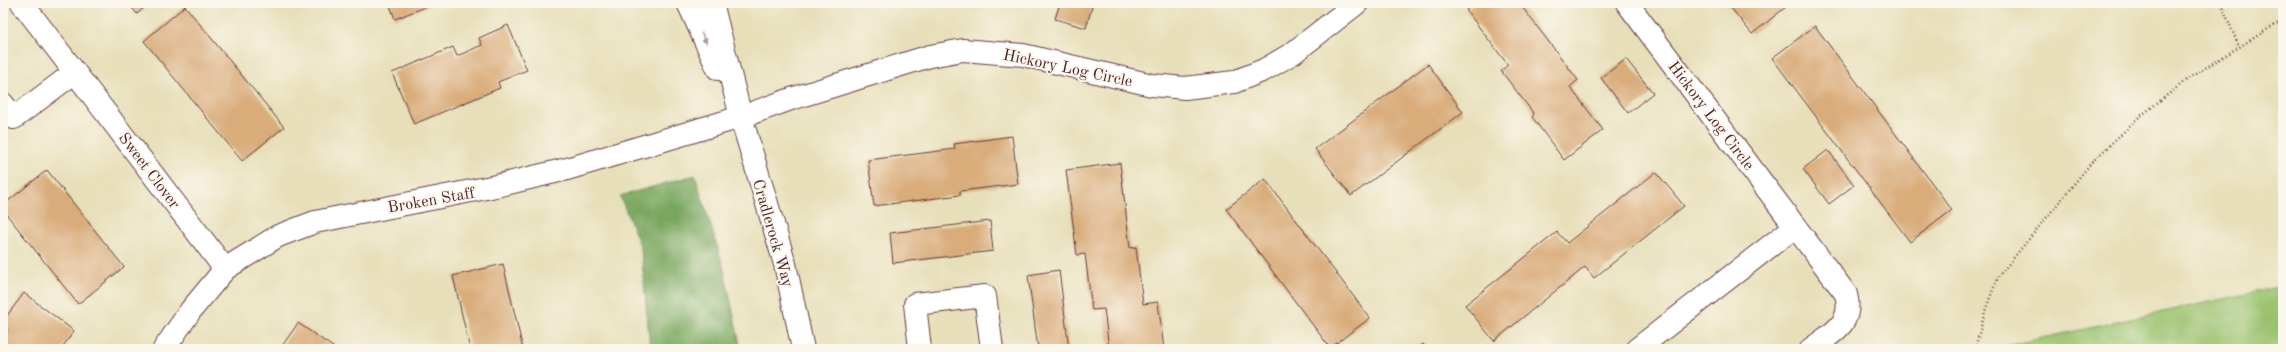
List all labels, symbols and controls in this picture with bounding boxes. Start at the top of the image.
one-way arrow [701,33,707,44]
street label: Hickory Log Circle [1002,47,1134,90]
street label: Hickory Log Circle [1664,59,1756,174]
street label: Sweet Clover [115,130,182,212]
street label: Cradlerock Way [749,178,795,290]
street label: Broken Staff [386,185,477,217]

